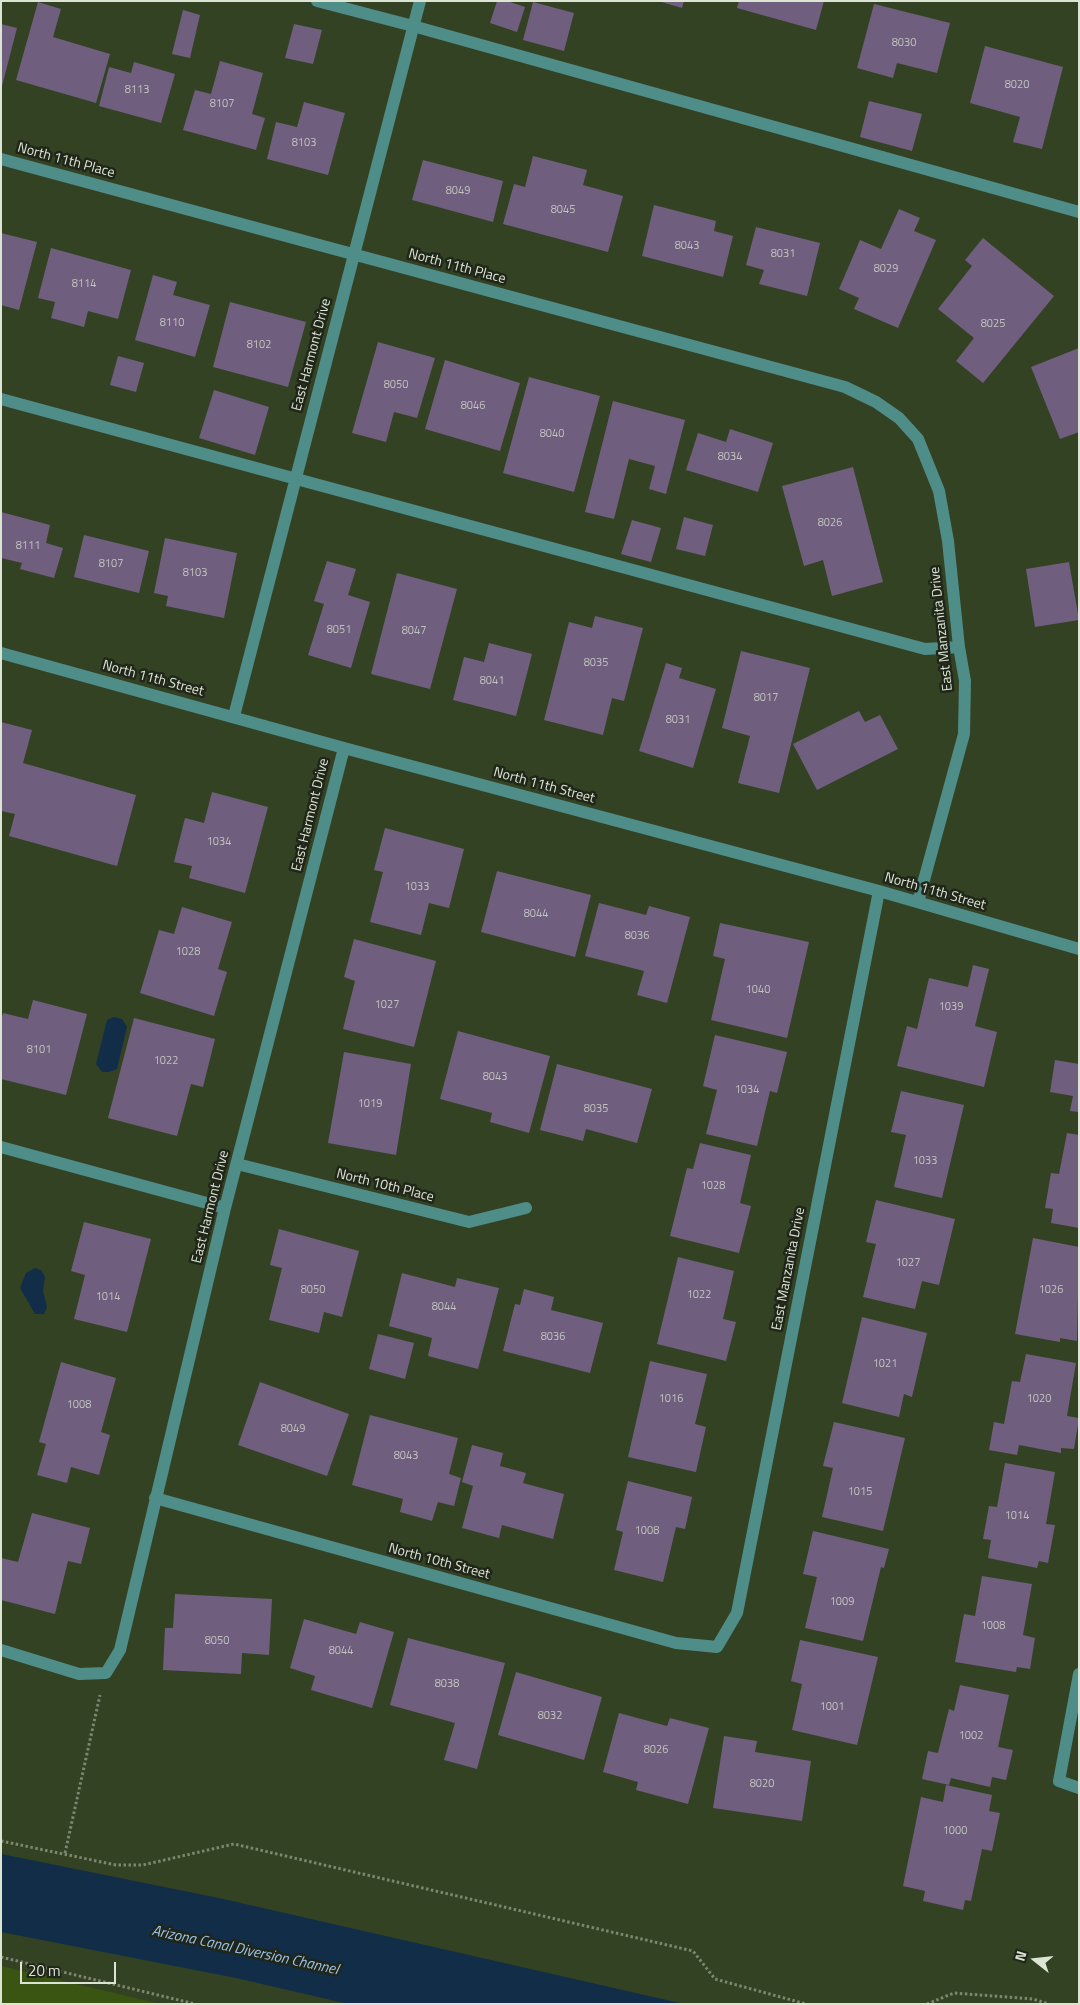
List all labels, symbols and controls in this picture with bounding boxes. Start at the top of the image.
house number: 8030 [892,36,916,50]
house number: 8020 [1005,78,1029,92]
house number: 8113 [125,83,149,97]
house number: 8107 [210,97,234,111]
house number: 8103 [292,136,316,150]
street label: North 11th Place [16,140,116,182]
house number: 8049 [446,184,470,198]
house number: 8045 [551,203,575,217]
house number: 8043 [675,239,699,253]
street label: North 11th Place [407,246,507,288]
house number: 8031 [771,247,795,261]
house number: 8029 [874,262,898,276]
house number: 8114 [72,277,96,291]
street label: East Harmont Drive [289,297,335,413]
house number: 8110 [160,316,184,330]
house number: 8025 [981,317,1005,331]
house number: 8102 [247,338,271,352]
house number: 8050 [384,378,408,392]
house number: 8046 [461,399,485,413]
house number: 8040 [540,427,564,441]
house number: 8034 [718,450,742,464]
house number: 8026 [818,516,842,530]
house number: 8111 [16,539,40,553]
house number: 8107 [99,557,123,571]
house number: 8103 [183,566,207,580]
street label: East Manzanita Drive [927,566,957,692]
house number: 8051 [327,623,351,637]
house number: 8047 [402,624,426,638]
house number: 8035 [584,656,608,670]
street label: North 11th Street [100,657,206,701]
house number: 8041 [480,674,504,688]
house number: 8017 [754,691,778,705]
house number: 8031 [666,713,690,727]
street label: East Harmont Drive [289,757,333,873]
street label: North 11th Street [491,764,597,808]
house number: 1034 [207,835,231,849]
street label: North 11th Street [882,870,988,914]
house number: 1033 [405,880,429,894]
house number: 8044 [524,907,548,921]
house number: 8036 [625,929,649,943]
house number: 1028 [176,945,200,959]
house number: 1040 [746,983,770,997]
house number: 1027 [375,998,399,1012]
house number: 1039 [939,1000,963,1014]
house number: 8101 [27,1043,51,1057]
house number: 1022 [154,1054,178,1068]
house number: 8043 [483,1070,507,1084]
house number: 1034 [735,1083,759,1097]
house number: 1019 [358,1097,382,1111]
house number: 8035 [584,1102,608,1116]
street label: East Harmont Drive [189,1149,233,1265]
house number: 1033 [913,1154,937,1168]
street label: North 10th Place [334,1166,436,1206]
house number: 1028 [701,1179,725,1193]
street label: East Manzanita Drive [769,1206,809,1332]
house number: 1027 [896,1256,920,1270]
house number: 8050 [301,1283,325,1297]
house number: 1026 [1039,1283,1063,1297]
house number: 1022 [687,1288,711,1302]
house number: 1014 [96,1290,120,1304]
house number: 8044 [432,1300,456,1314]
house number: 8036 [541,1330,565,1344]
house number: 1021 [873,1357,897,1371]
house number: 1016 [659,1392,683,1406]
house number: 1020 [1027,1392,1051,1406]
house number: 1008 [67,1398,91,1412]
house number: 8049 [281,1422,305,1436]
house number: 8043 [394,1449,418,1463]
house number: 1015 [848,1485,872,1499]
house number: 1014 [1005,1509,1029,1523]
house number: 1008 [635,1524,659,1538]
street label: North 10th Street [386,1540,492,1584]
house number: 1009 [830,1595,854,1609]
house number: 1008 [981,1619,1005,1633]
house number: 8050 [205,1634,229,1648]
house number: 8044 [329,1644,353,1658]
house number: 8038 [435,1677,459,1691]
house number: 1001 [820,1700,844,1714]
house number: 8032 [538,1709,562,1723]
house number: 1002 [959,1729,983,1743]
house number: 8026 [644,1743,668,1757]
house number: 8020 [750,1777,774,1791]
house number: 1000 [943,1824,967,1838]
water label: Arizona Canal Diversion Channel [150,1922,340,1980]
north arrow [1010,1935,1060,1985]
text: N [1009,1948,1032,1963]
scale bar [22,1952,119,1984]
text: 20 m [28,1959,61,1982]

